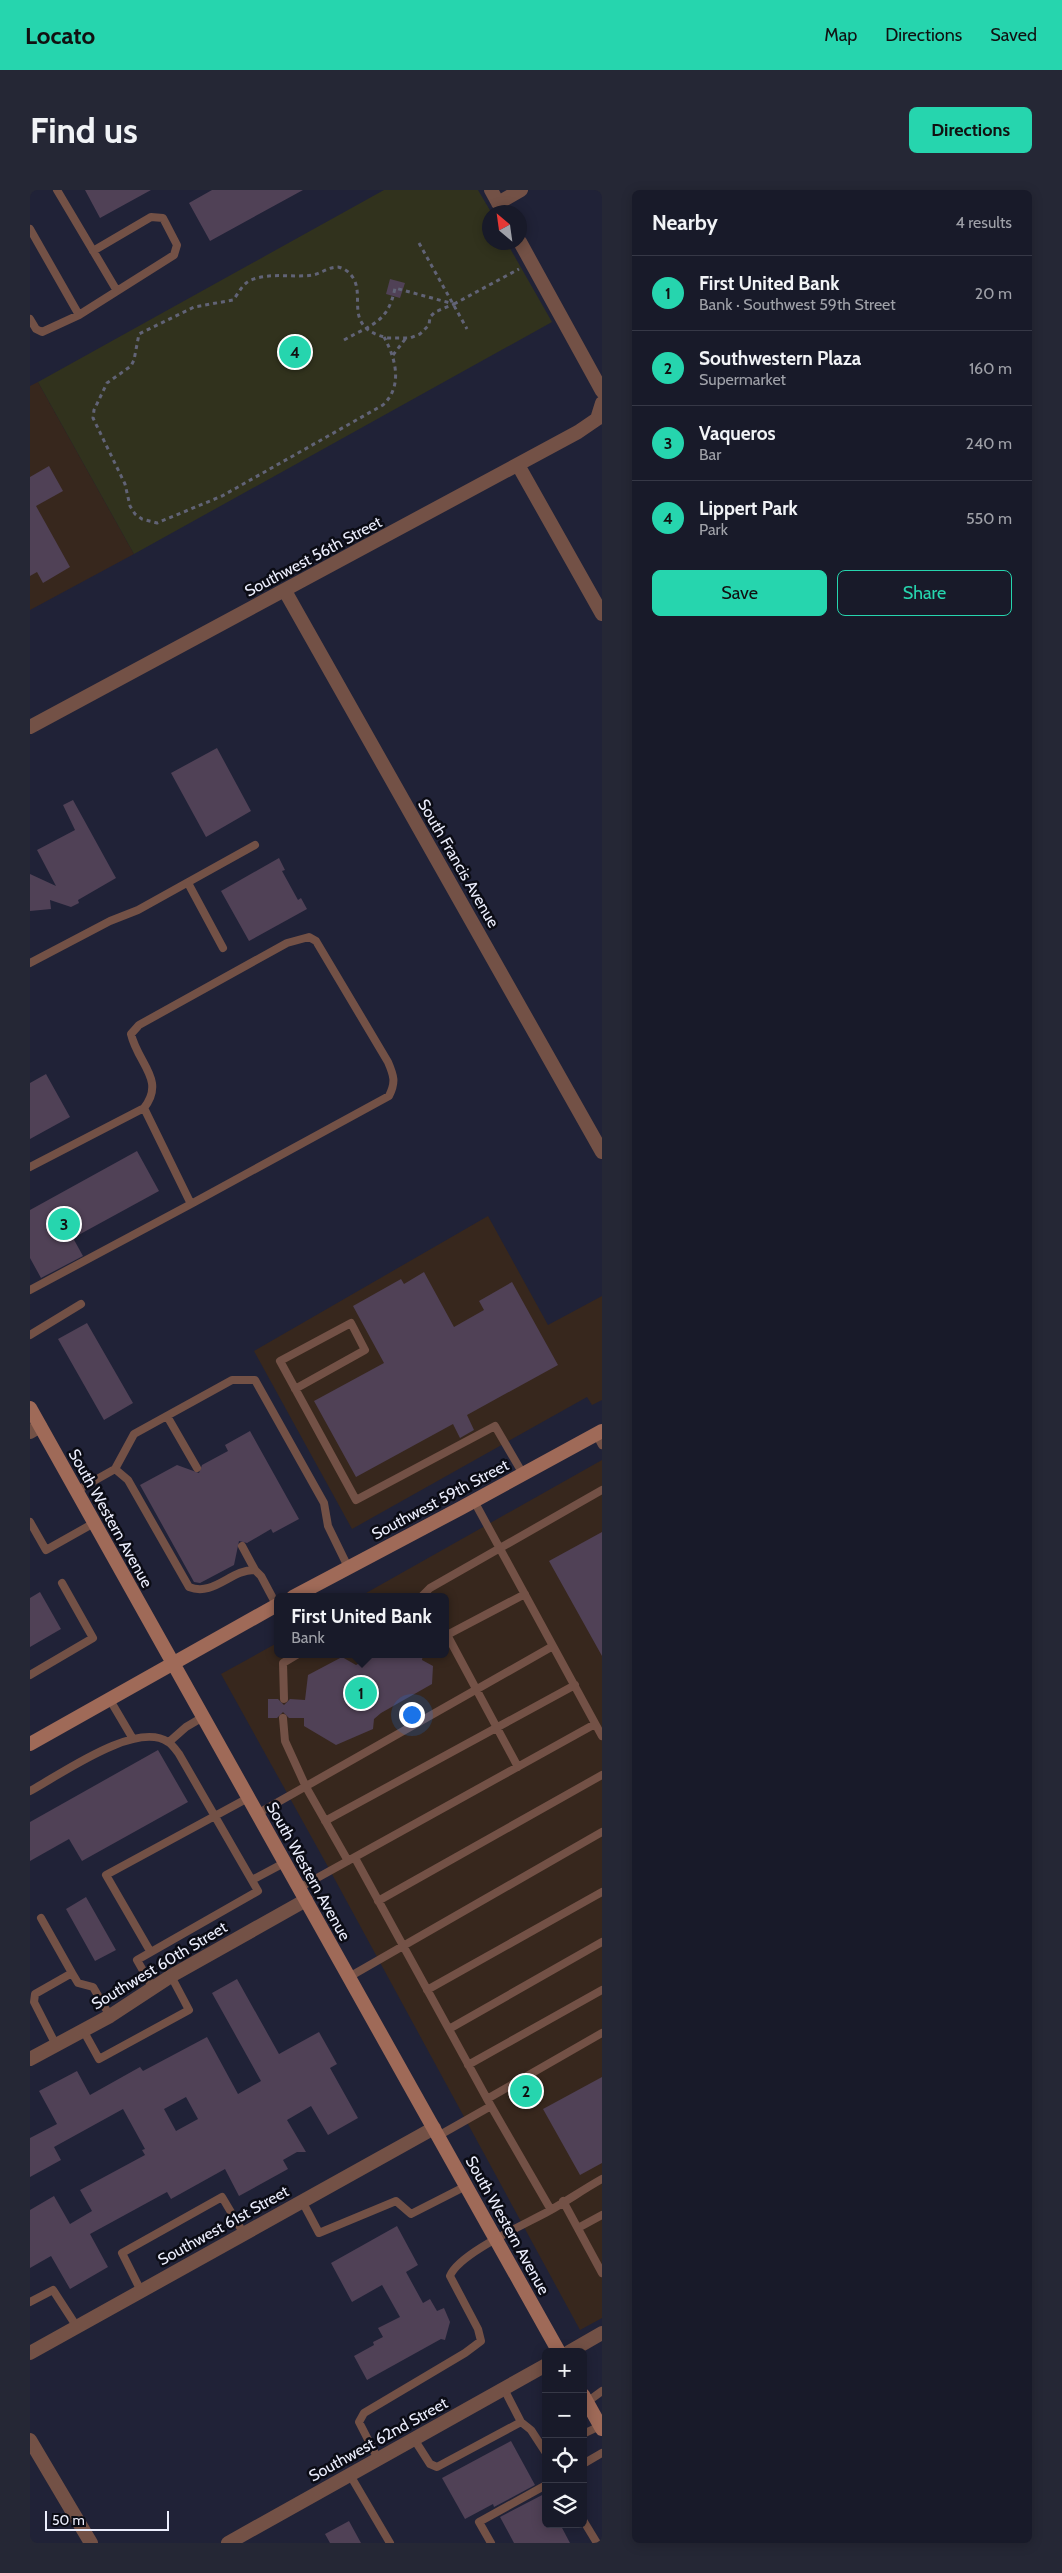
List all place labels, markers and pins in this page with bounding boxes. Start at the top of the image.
pin: 4 [279,333,311,371]
pin: 3 [48,1205,80,1243]
pin: 1 [345,1674,377,1712]
pin: 2 [510,2072,542,2110]

